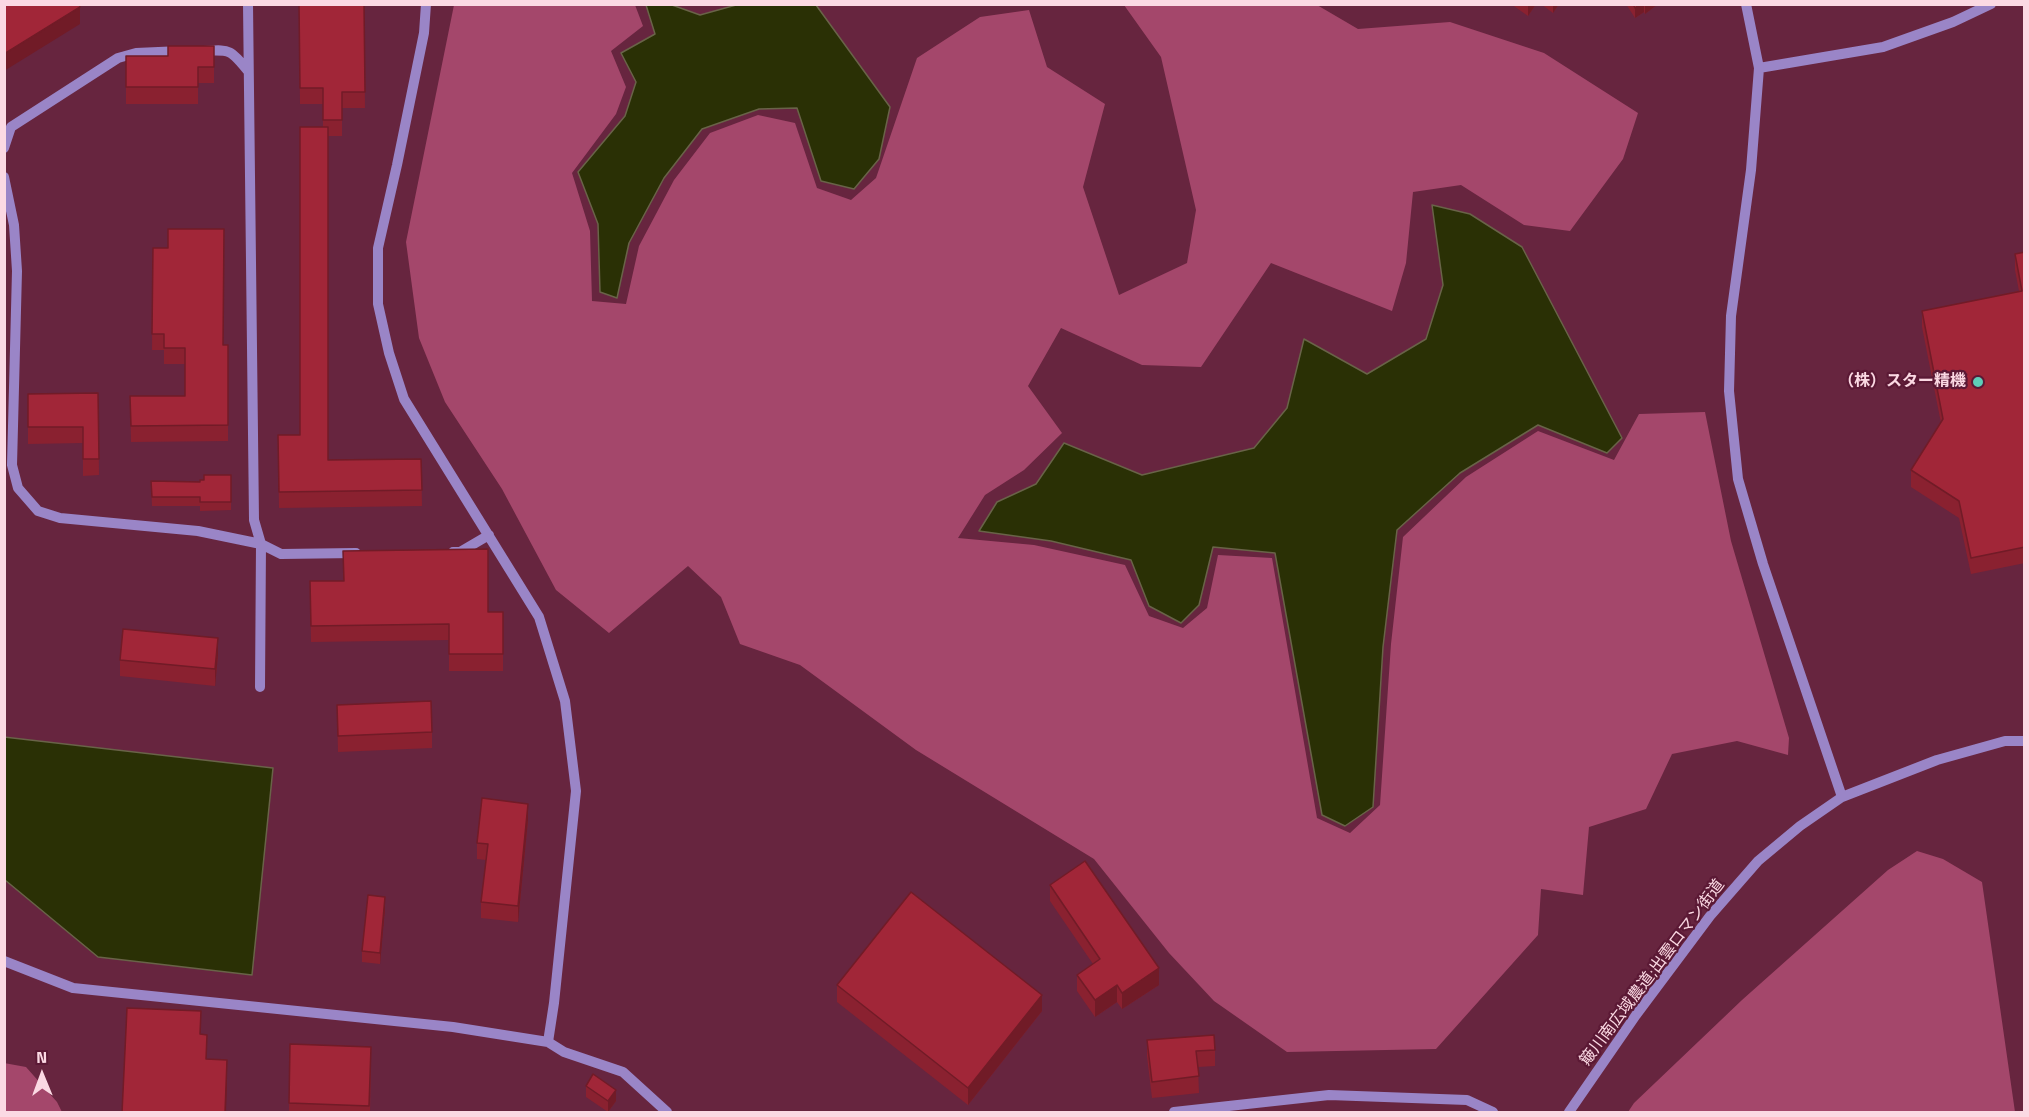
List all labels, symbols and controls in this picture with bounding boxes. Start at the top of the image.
place label: （株）スター精機 [1838,372,1966,392]
marker: （株）スター精機 [1971,375,1985,389]
street label: 簸川南広域農道;出雲ロマン街道 [1577,876,1729,1070]
north arrow [12,1045,72,1105]
text: N [36,1045,47,1069]

